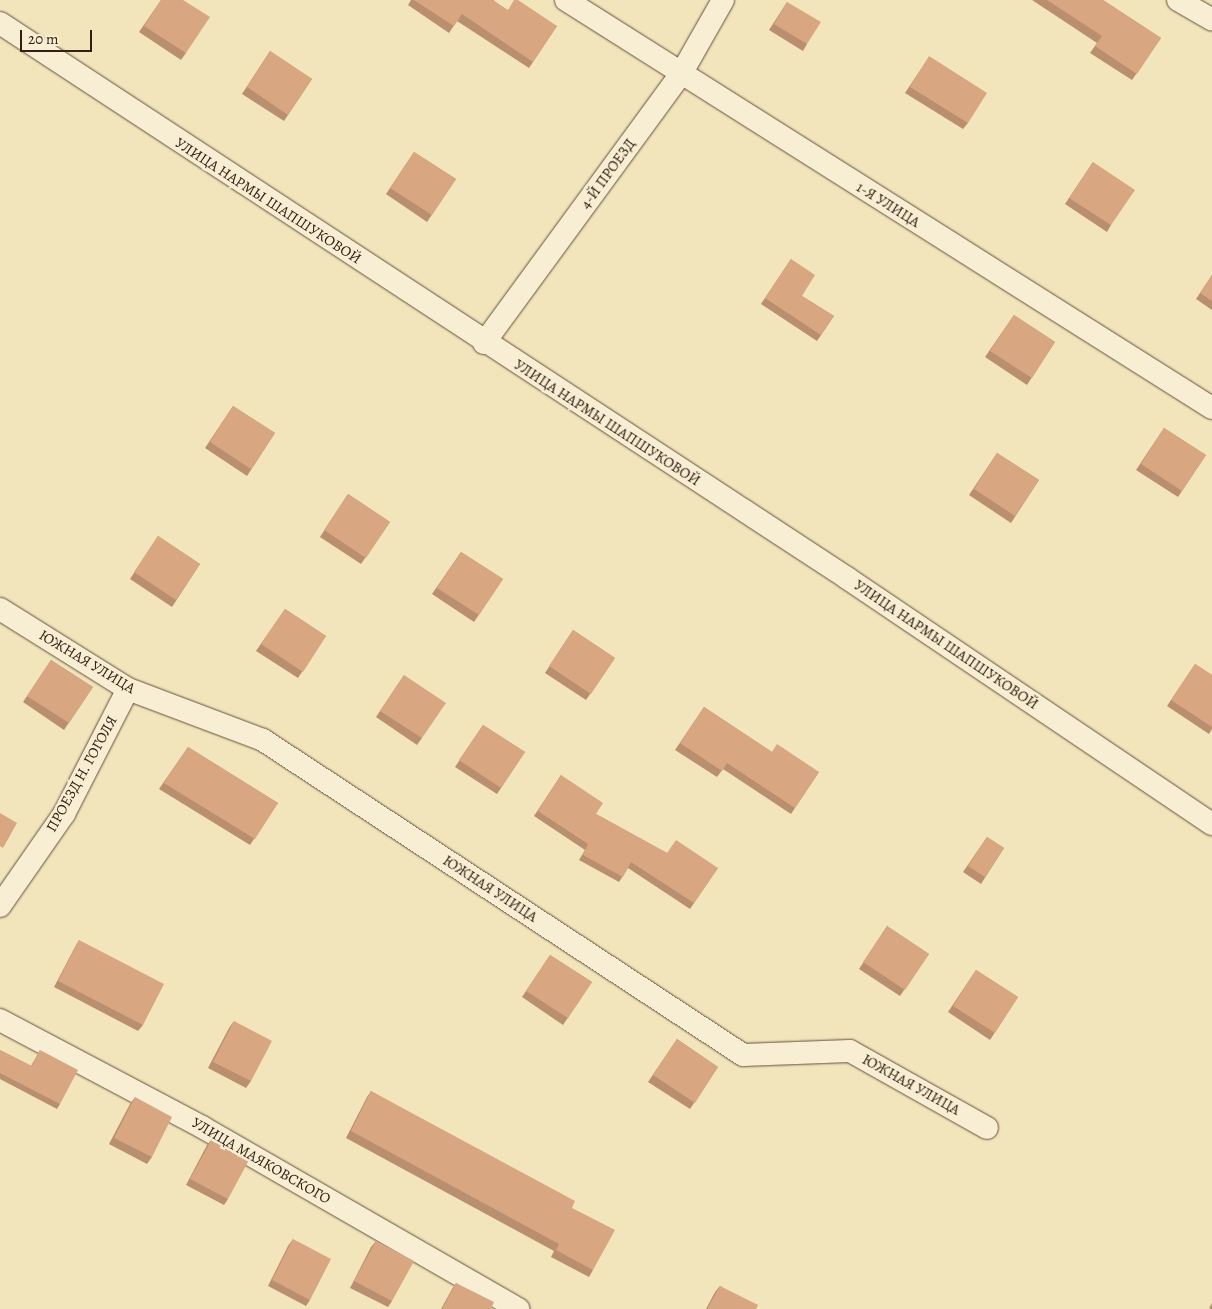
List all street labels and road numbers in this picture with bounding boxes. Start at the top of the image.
street label: УЛИЦА НАРМЫ ШАПШУКОВОЙ [172,134,364,268]
street label: 4-Й ПРОЕЗД [577,136,639,212]
street label: 1-Я УЛИЦА [853,178,923,232]
street label: УЛИЦА НАРМЫ ШАПШУКОВОЙ [511,356,703,490]
street label: УЛИЦА НАРМЫ ШАПШУКОВОЙ [851,577,1041,713]
street label: ЮЖНАЯ УЛИЦА [36,626,138,698]
street label: ПРОЕЗД Н. ГОГОЛЯ [43,713,121,835]
street label: ЮЖНАЯ УЛИЦА [439,852,541,926]
street label: ЮЖНАЯ УЛИЦА [859,1051,963,1119]
street label: УЛИЦА МАЯКОВСКОГО [188,1114,334,1208]

